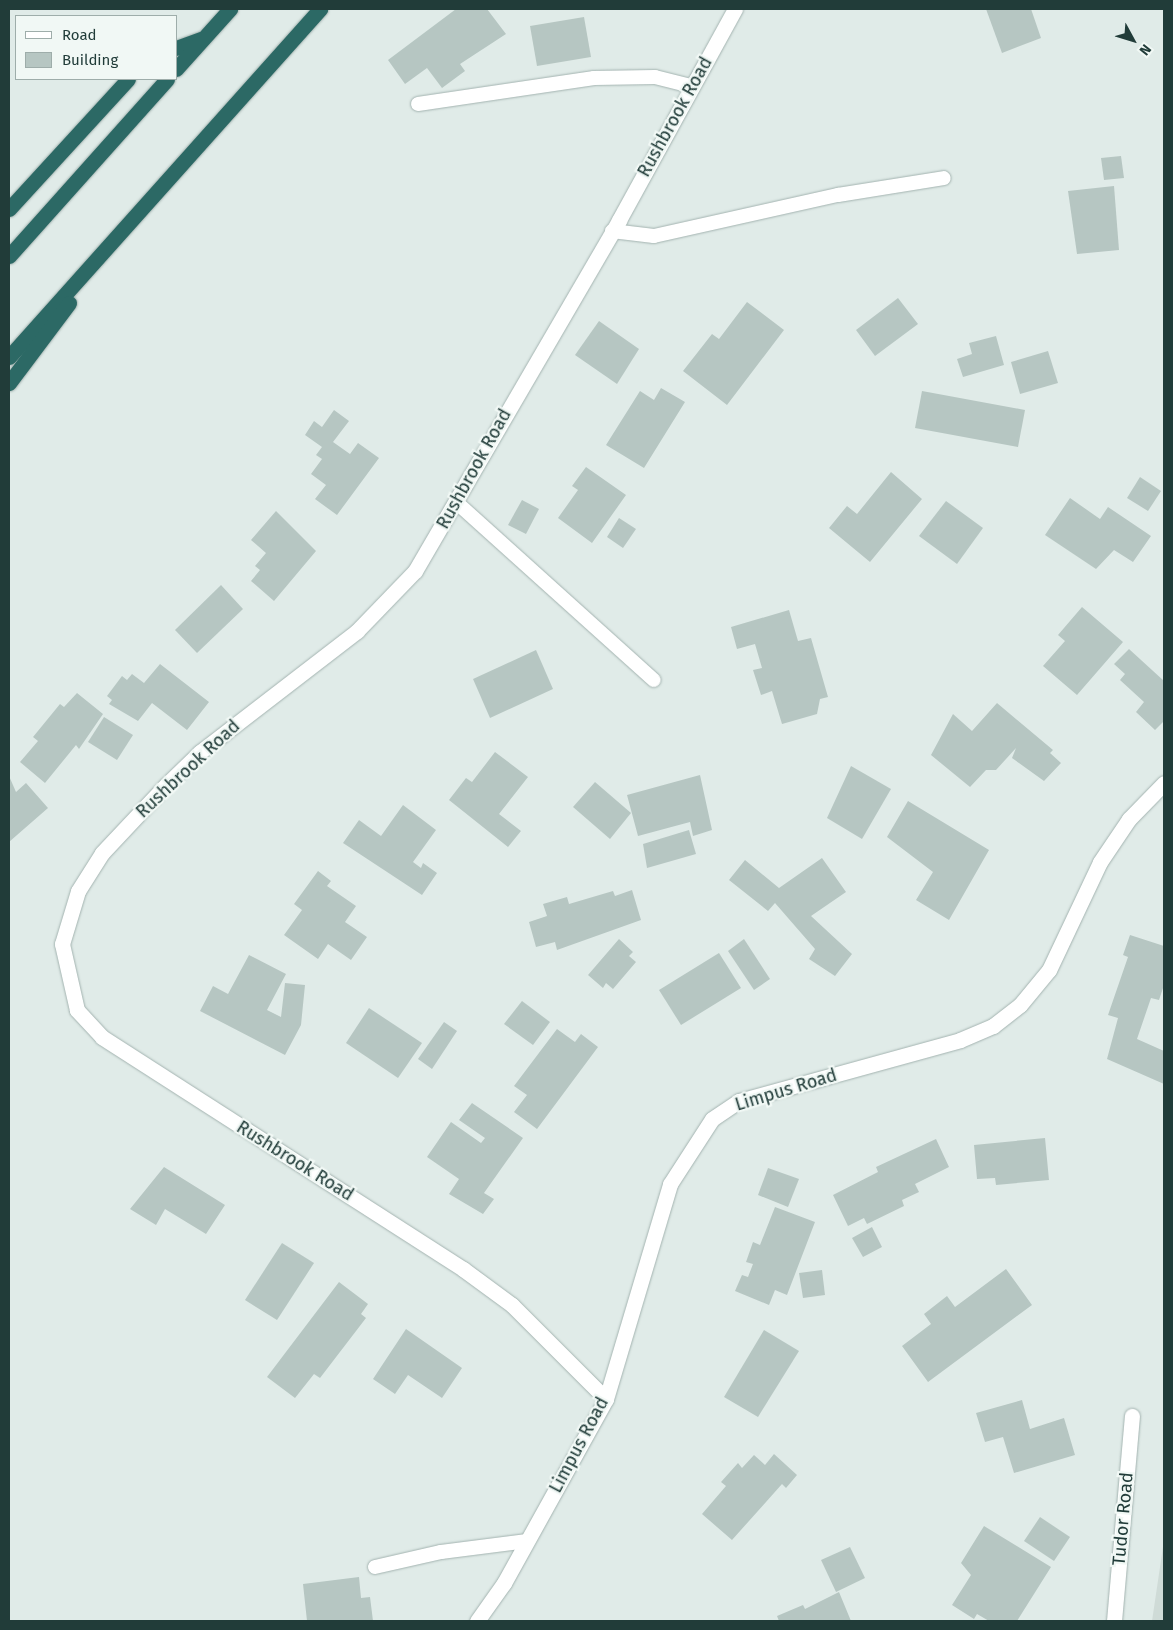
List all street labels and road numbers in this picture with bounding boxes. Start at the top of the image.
street label: Rushbrook Road [633,53,717,181]
street label: Rushbrook Road [432,405,516,533]
street label: Rushbrook Road [132,715,244,823]
street label: Limpus Road [732,1064,840,1116]
street label: Rushbrook Road [232,1116,358,1206]
street label: Limpus Road [545,1393,613,1497]
street label: Tudor Road [1108,1471,1138,1567]

